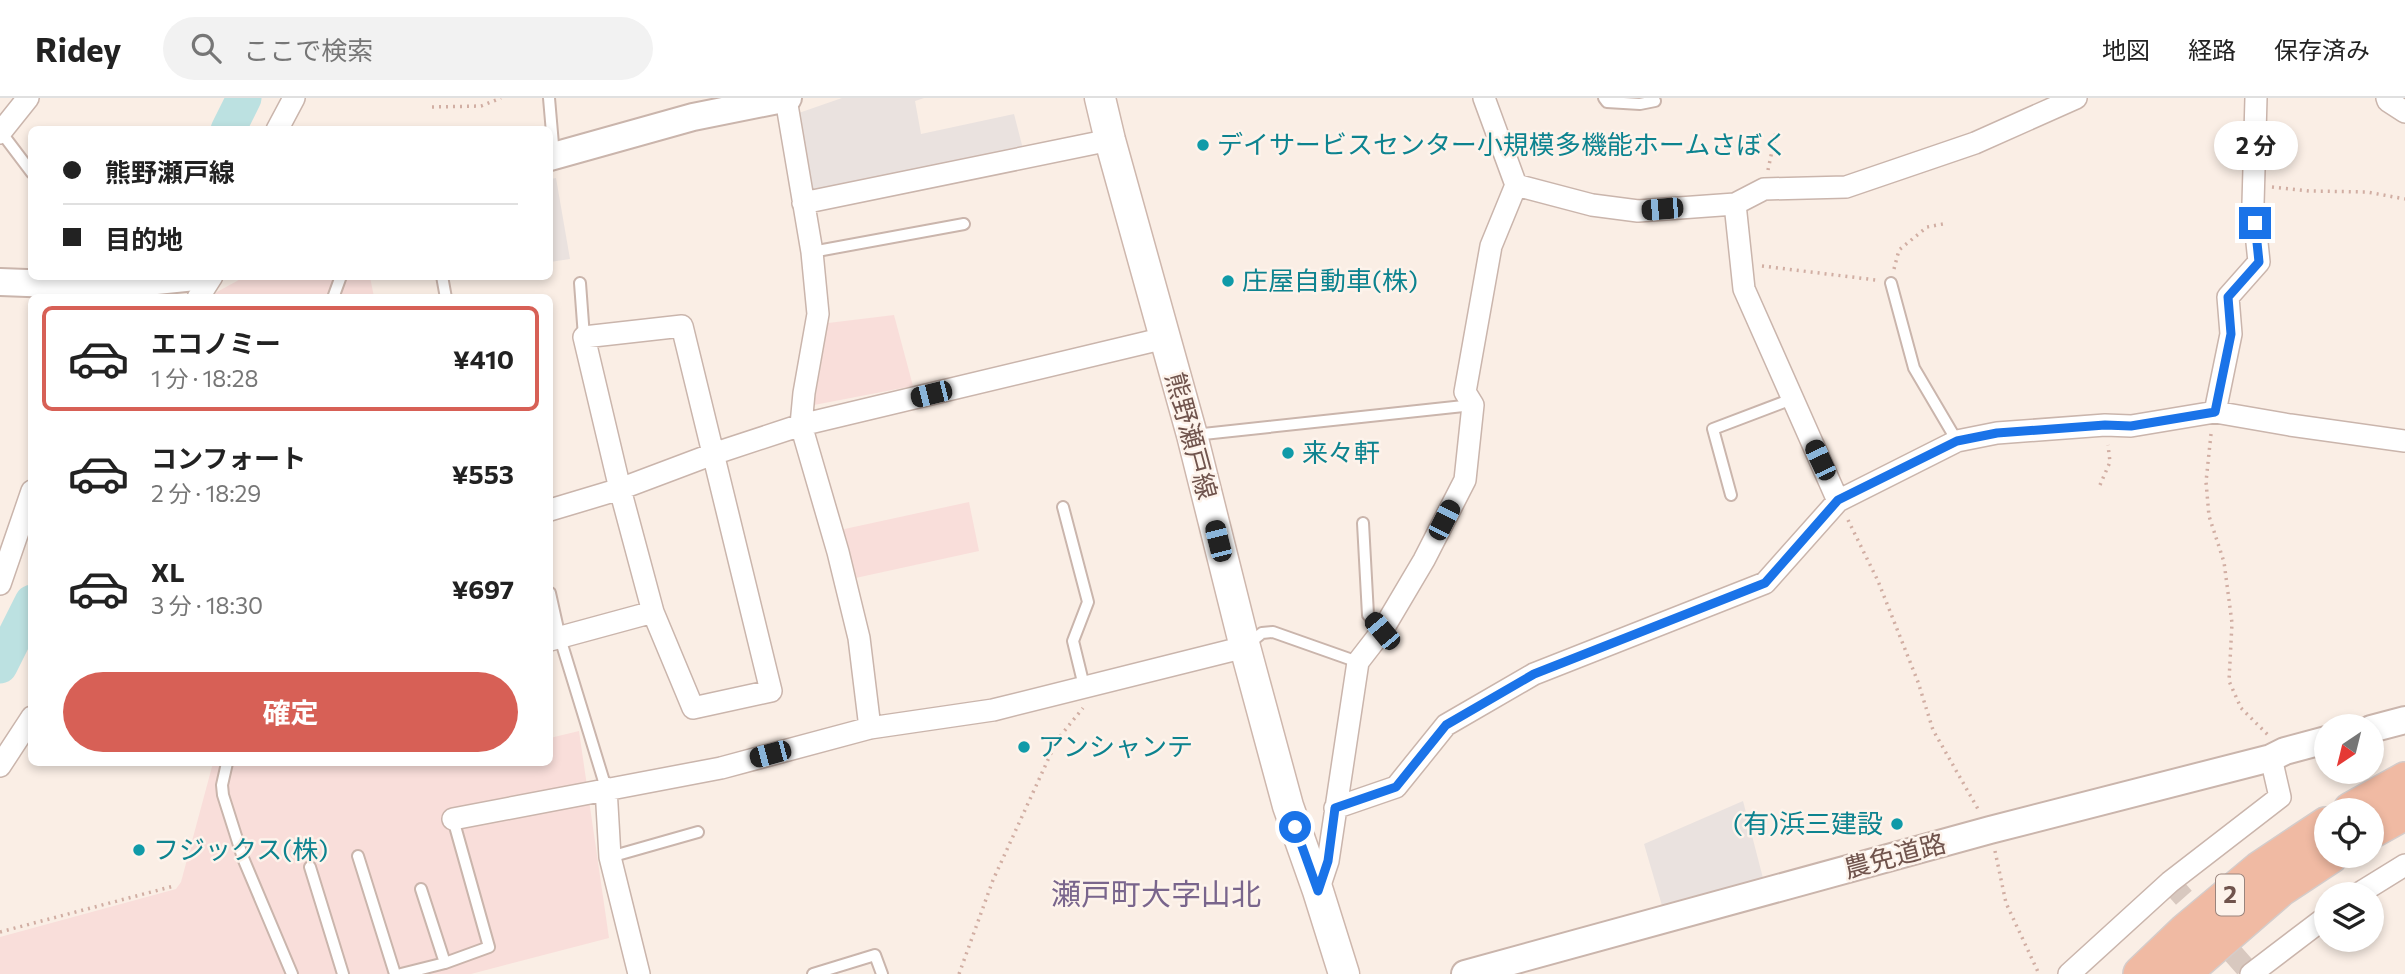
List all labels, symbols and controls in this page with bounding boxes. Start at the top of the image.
search box [163,17,653,80]
text: Ridey [35,28,121,69]
icon: search [187,29,225,67]
text: ここで検索 [243,34,373,65]
text: 地図 [2102,35,2150,64]
text: 経路 [2188,35,2236,64]
text: 保存済み [2274,35,2370,64]
callout: 2 分 [2213,122,2297,170]
place label: デイサービスセンター小規模多機能ホームさぼく [1217,128,1788,159]
text: 2 分 [2236,131,2276,159]
marker: デイサービスセンター小規模多機能ホームさぼく [1195,137,1211,153]
text: 熊野瀬戸線 [105,156,235,187]
car [1641,197,1684,221]
route end [2239,207,2271,239]
text: 目的地 [105,223,183,254]
place label: 庄屋自動車(株) [1242,264,1418,295]
marker: 庄屋自動車(株) [1220,273,1236,289]
icon: car [67,327,130,390]
text: エコノミー [151,327,281,358]
text: ¥410 [453,343,514,374]
text: 1 分 · 18:28 [151,364,258,392]
street label: 熊野瀬戸線 [1161,369,1224,502]
car [909,379,954,409]
place label: 来々軒 [1302,436,1380,467]
car [1802,437,1839,483]
icon: car [67,442,130,505]
text: コンフォート [151,442,306,473]
marker: 来々軒 [1280,445,1296,461]
text: ¥553 [452,458,514,489]
text: 2 分 · 18:29 [151,479,261,507]
car [1426,497,1463,543]
car [1203,518,1234,564]
text: XL [151,556,185,587]
icon: car [67,557,130,620]
text: ¥697 [452,573,514,604]
text: 3 分 · 18:30 [151,591,263,619]
car [1361,608,1404,654]
button: 確定 [63,672,518,752]
north arrow [2314,714,2384,784]
map controls [2314,714,2384,952]
place label: アンシャンテ [1038,730,1193,761]
car [747,738,794,770]
marker: アンシャンテ [1016,739,1032,755]
button: locate [2314,798,2384,868]
place label: (有)浜三建設 [1733,807,1883,838]
route start [1279,811,1311,843]
marker: (有)浜三建設 [1889,816,1905,832]
street label: 農免道路 [1840,826,1949,883]
place label: フジックス(株) [153,833,328,864]
marker: フジックス(株) [131,842,147,858]
district label: 瀬戸町大字山北 [1051,874,1261,911]
road number: 2 [2216,874,2244,916]
button: layers [2314,882,2384,952]

